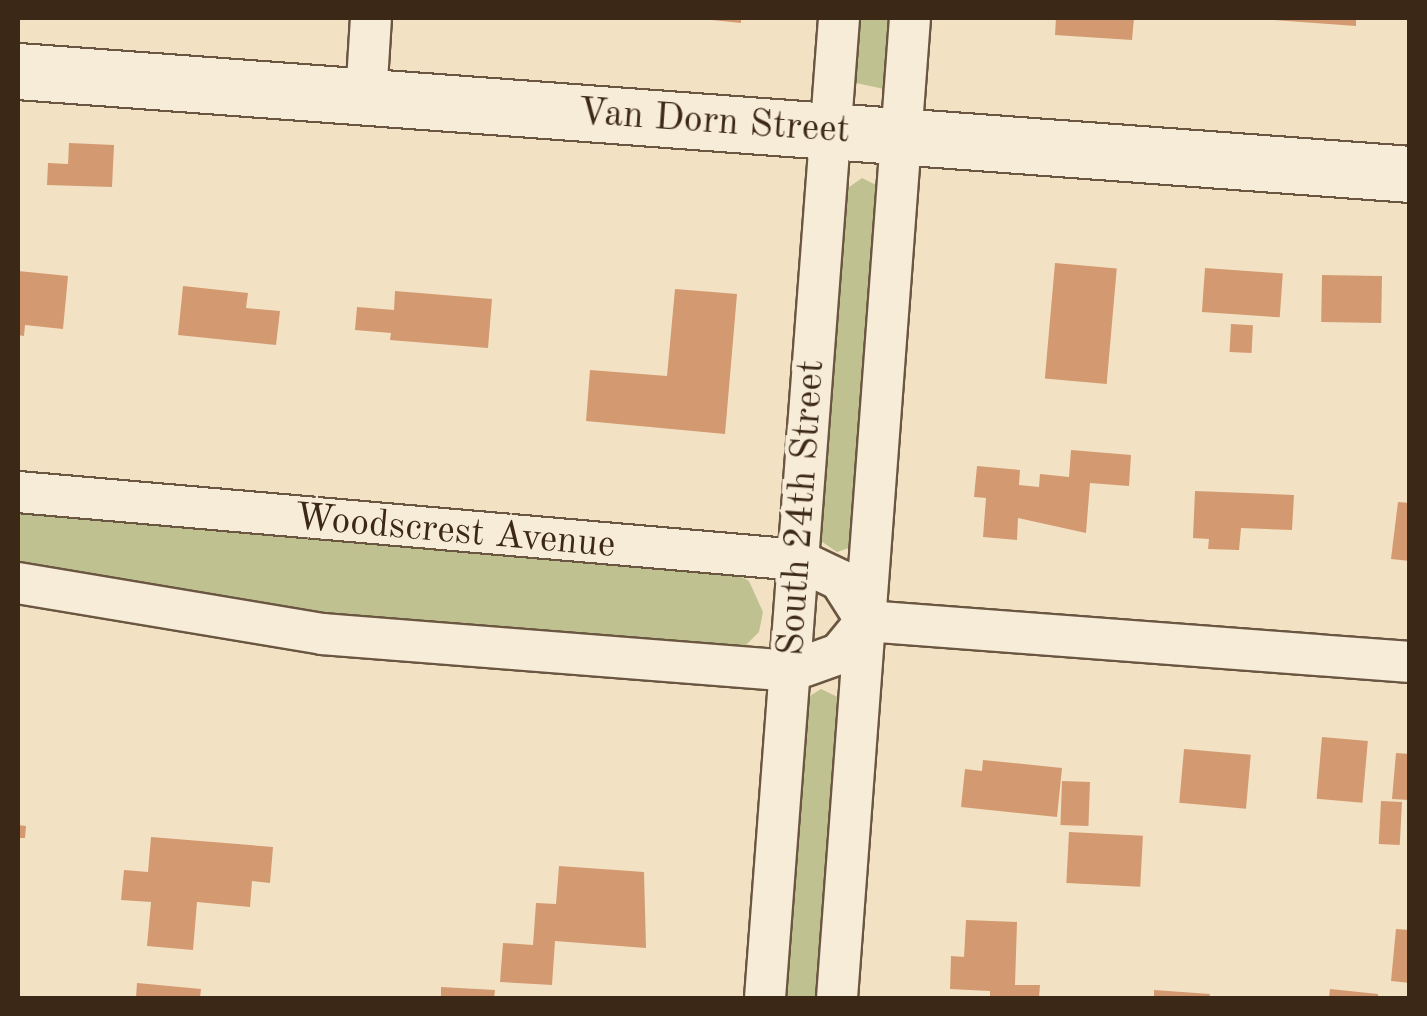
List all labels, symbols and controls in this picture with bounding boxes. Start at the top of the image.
street label: Van Dorn Street [577,91,851,155]
street label: South 24th Street [770,358,836,658]
street label: Woodscrest Avenue [293,496,617,570]

